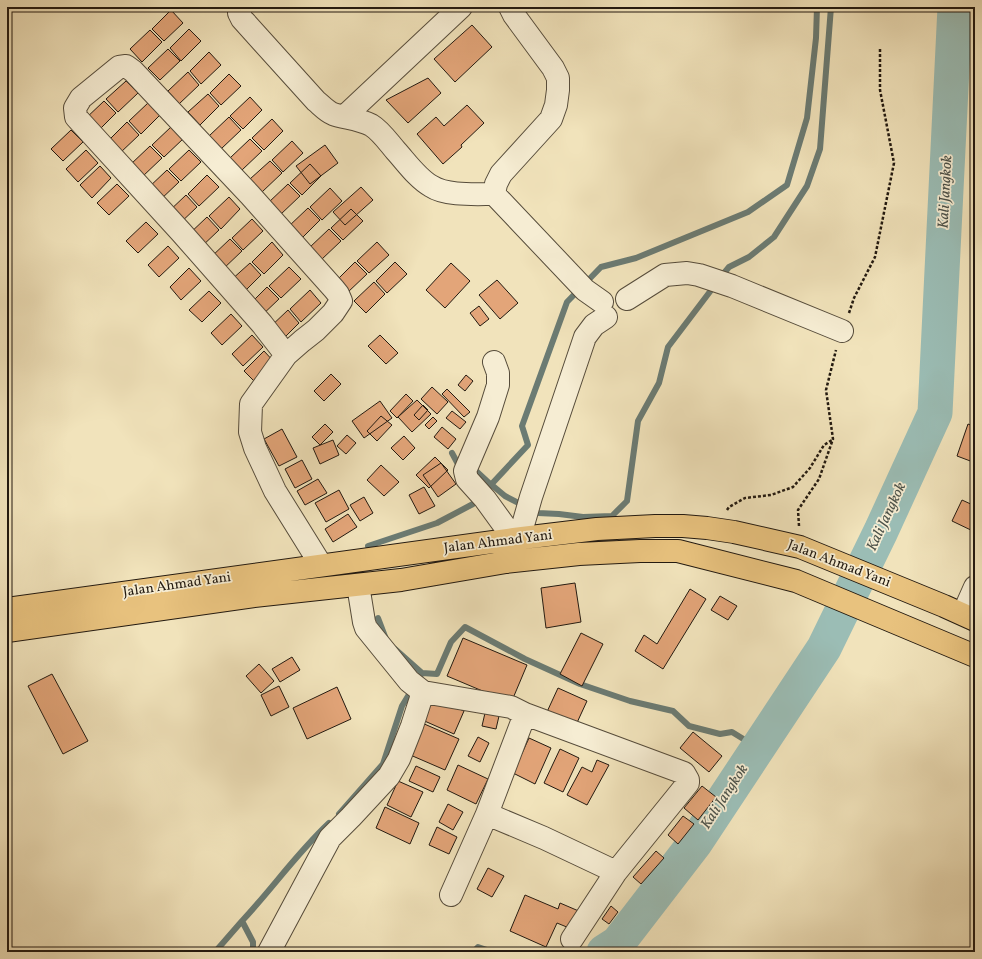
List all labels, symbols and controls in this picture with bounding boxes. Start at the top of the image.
water label: Kali Jangkok [934,155,958,229]
water label: Kali Jangkok [862,479,912,555]
street label: Jalan Ahmad Yani [443,526,553,558]
street label: Jalan Ahmad Yani [785,536,893,592]
street label: Jalan Ahmad Yani [122,568,232,602]
water label: Kali Jangkok [696,760,754,833]

